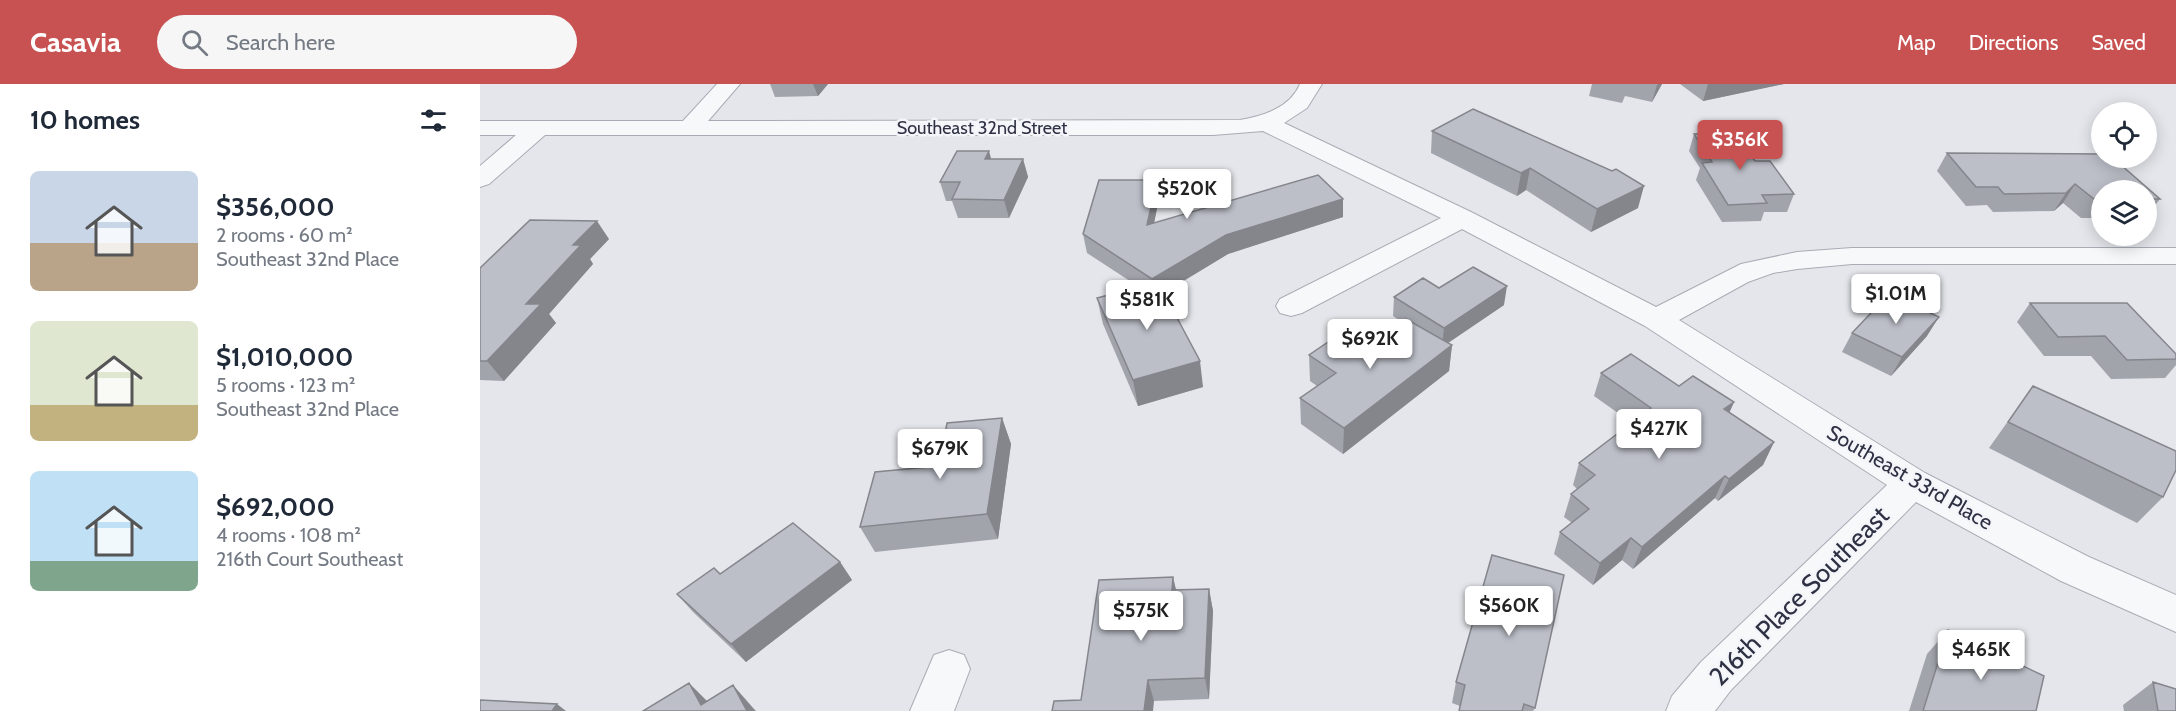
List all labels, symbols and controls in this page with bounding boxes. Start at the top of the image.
search box [157,15,577,69]
text: Casavia [30,25,121,59]
icon: search [178,26,211,59]
text: Search here [226,29,335,56]
text: Map [1897,30,1936,55]
text: Directions [1969,30,2058,55]
text: Saved [2091,30,2146,55]
map controls [2091,102,2157,246]
button: locate [2091,102,2157,168]
text: 10 homes [30,104,140,136]
icon: filters [417,104,450,137]
street label: Southeast 32nd Street [897,117,1067,139]
pin: $356K [1698,120,1782,171]
text: $356K [1712,127,1768,151]
pin: $520K [1145,169,1229,220]
text: $520K [1157,176,1217,200]
button: layers [2091,180,2157,246]
text: $356,000 [216,191,335,223]
icon: home [78,195,150,267]
text: 2 rooms · 60 m² [216,223,353,247]
text: Southeast 32nd Place [216,247,399,271]
pin: $1.01M [1847,274,1945,325]
pin: $581K [1105,280,1189,331]
text: $1.01M [1865,281,1927,305]
text: $581K [1120,287,1174,311]
pin: $692K [1328,319,1412,370]
text: $692K [1341,326,1399,350]
text: $1,010,000 [216,341,353,373]
icon: home [78,345,150,417]
text: 5 rooms · 123 m² [216,373,355,397]
text: Southeast 32nd Place [216,397,399,421]
pin: $427K [1617,409,1701,460]
text: $427K [1630,416,1688,440]
street label: Southeast 33rd Place [1823,419,1998,535]
pin: $679K [898,429,982,480]
text: $679K [912,436,968,460]
text: $692,000 [216,491,335,523]
icon: home [78,495,150,567]
street label: 216th Place Southeast [1702,499,1896,693]
text: 4 rooms · 108 m² [216,523,361,547]
text: 216th Court Southeast [216,547,403,571]
pin: $560K [1467,586,1551,637]
pin: $575K [1099,591,1183,642]
text: $560K [1479,593,1539,617]
text: $575K [1113,598,1169,622]
pin: $465K [1939,630,2023,681]
text: $465K [1952,637,2010,661]

